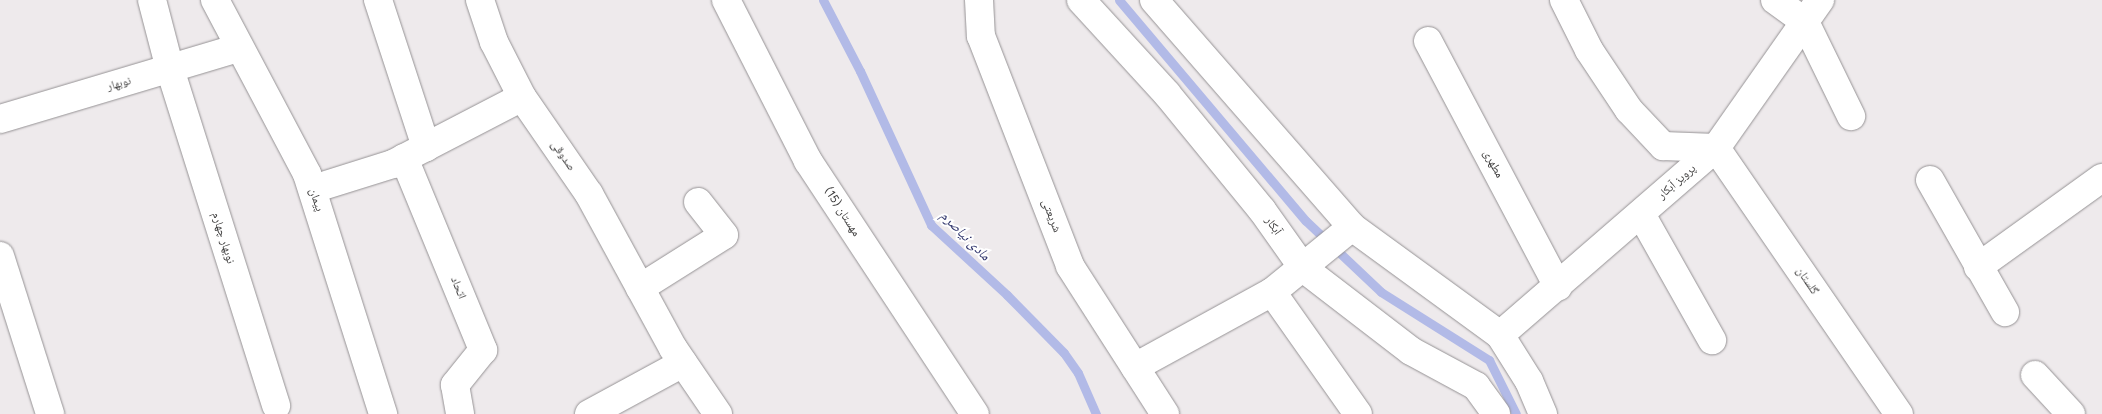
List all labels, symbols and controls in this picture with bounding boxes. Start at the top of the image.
street label: نوبهار [105,74,133,94]
street label: صدوقی [547,138,579,174]
street label: مطهری [1480,147,1506,181]
street label: پرویز آبکار [1655,162,1699,202]
street label: مهستان (15) [821,185,863,239]
street label: پیمان [306,187,326,213]
street label: شریعتی [1038,197,1064,235]
water label: مادی نیاصرم [937,208,993,264]
street label: نوبهار چهارم [208,210,238,266]
street label: آبکار [1262,214,1284,238]
street label: گلستان [1793,264,1821,298]
street label: اتحاد [447,275,469,301]

